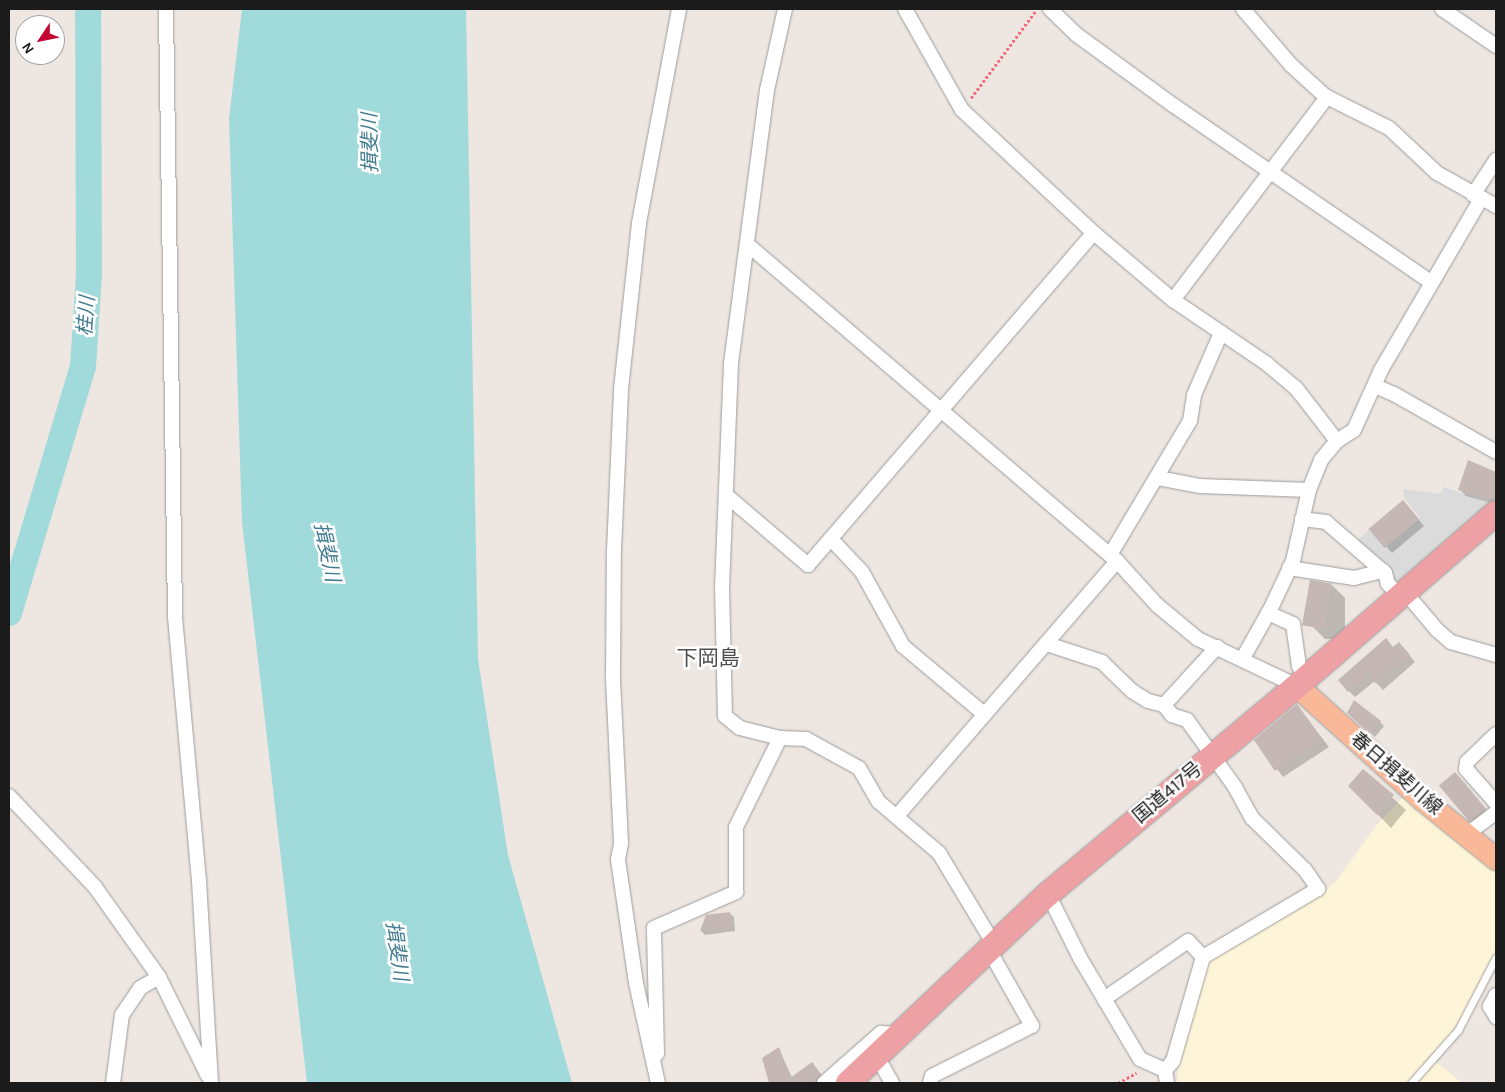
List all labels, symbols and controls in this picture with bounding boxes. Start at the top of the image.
north arrow [15,15,65,65]
text: N [18,39,38,57]
water label: 揖斐川 [357,113,383,173]
water label: 桂川 [73,295,99,337]
water label: 揖斐川 [309,520,345,584]
district label: 下岡島 [677,645,739,671]
street label: 春日揖斐川線 [1346,728,1446,820]
street label: 国道417号 [1129,758,1207,828]
water label: 揖斐川 [381,920,413,982]

